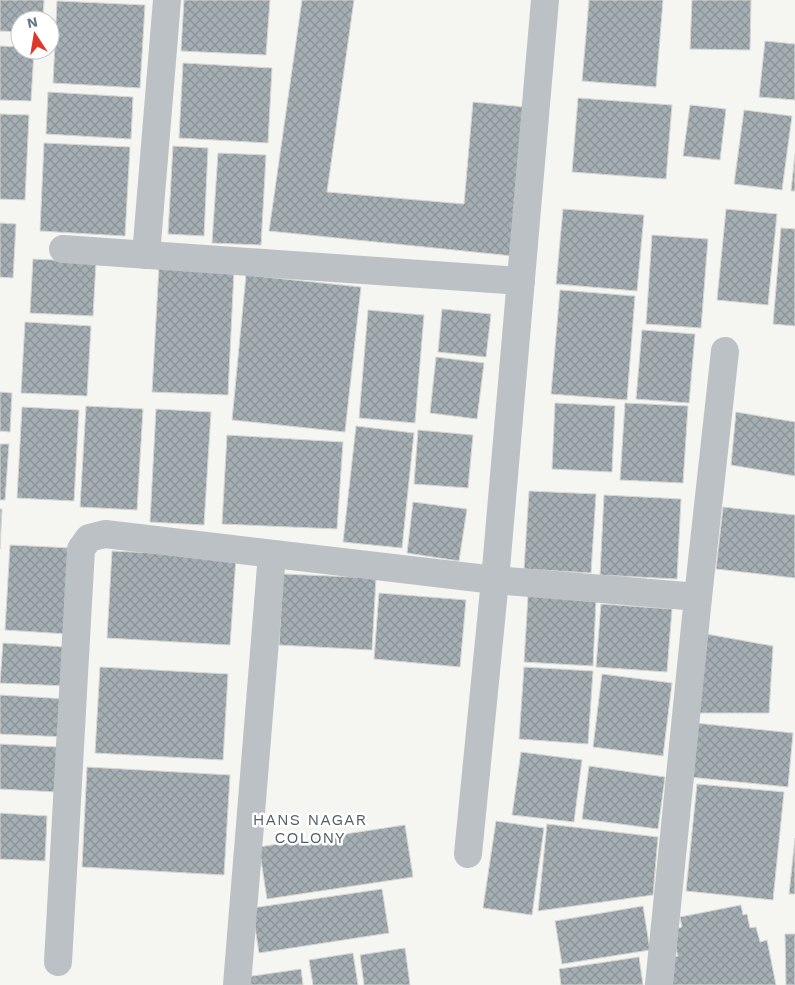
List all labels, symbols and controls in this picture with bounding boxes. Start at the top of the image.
north arrow [10,10,60,60]
text: N [26,13,39,31]
district label: HANS NAGAR COLONY [253,810,367,847]

